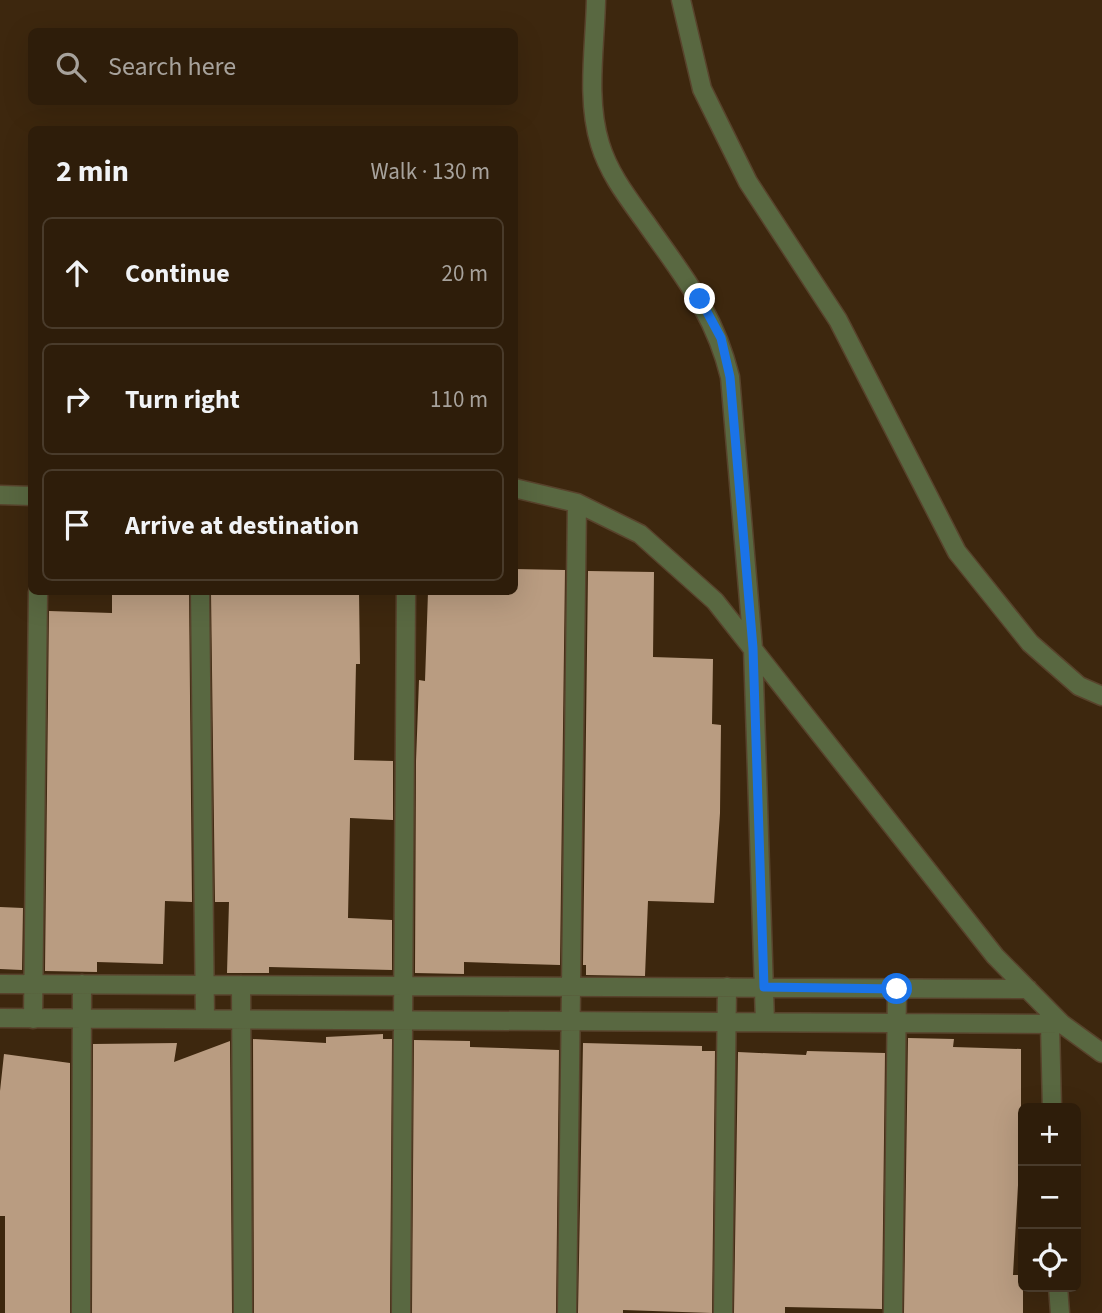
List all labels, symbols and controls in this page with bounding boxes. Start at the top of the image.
search box [28,28,518,105]
icon: search [52,48,90,86]
text: Search here [108,48,236,85]
text: 2 min [56,150,129,193]
text: Walk · 130 m [371,155,490,188]
icon: ahead [58,254,96,292]
text: Continue [125,255,230,292]
text: 20 m [441,257,488,290]
route end [684,283,715,314]
icon: right [58,380,96,418]
text: Turn right [125,381,240,418]
text: 110 m [430,383,488,416]
icon: arrive [58,506,96,544]
text: Arrive at destination [125,507,359,544]
route start [881,973,912,1004]
map controls [1018,1103,1081,1292]
button: + [1018,1103,1081,1166]
button: − [1018,1166,1081,1229]
button: locate [1018,1229,1081,1292]

